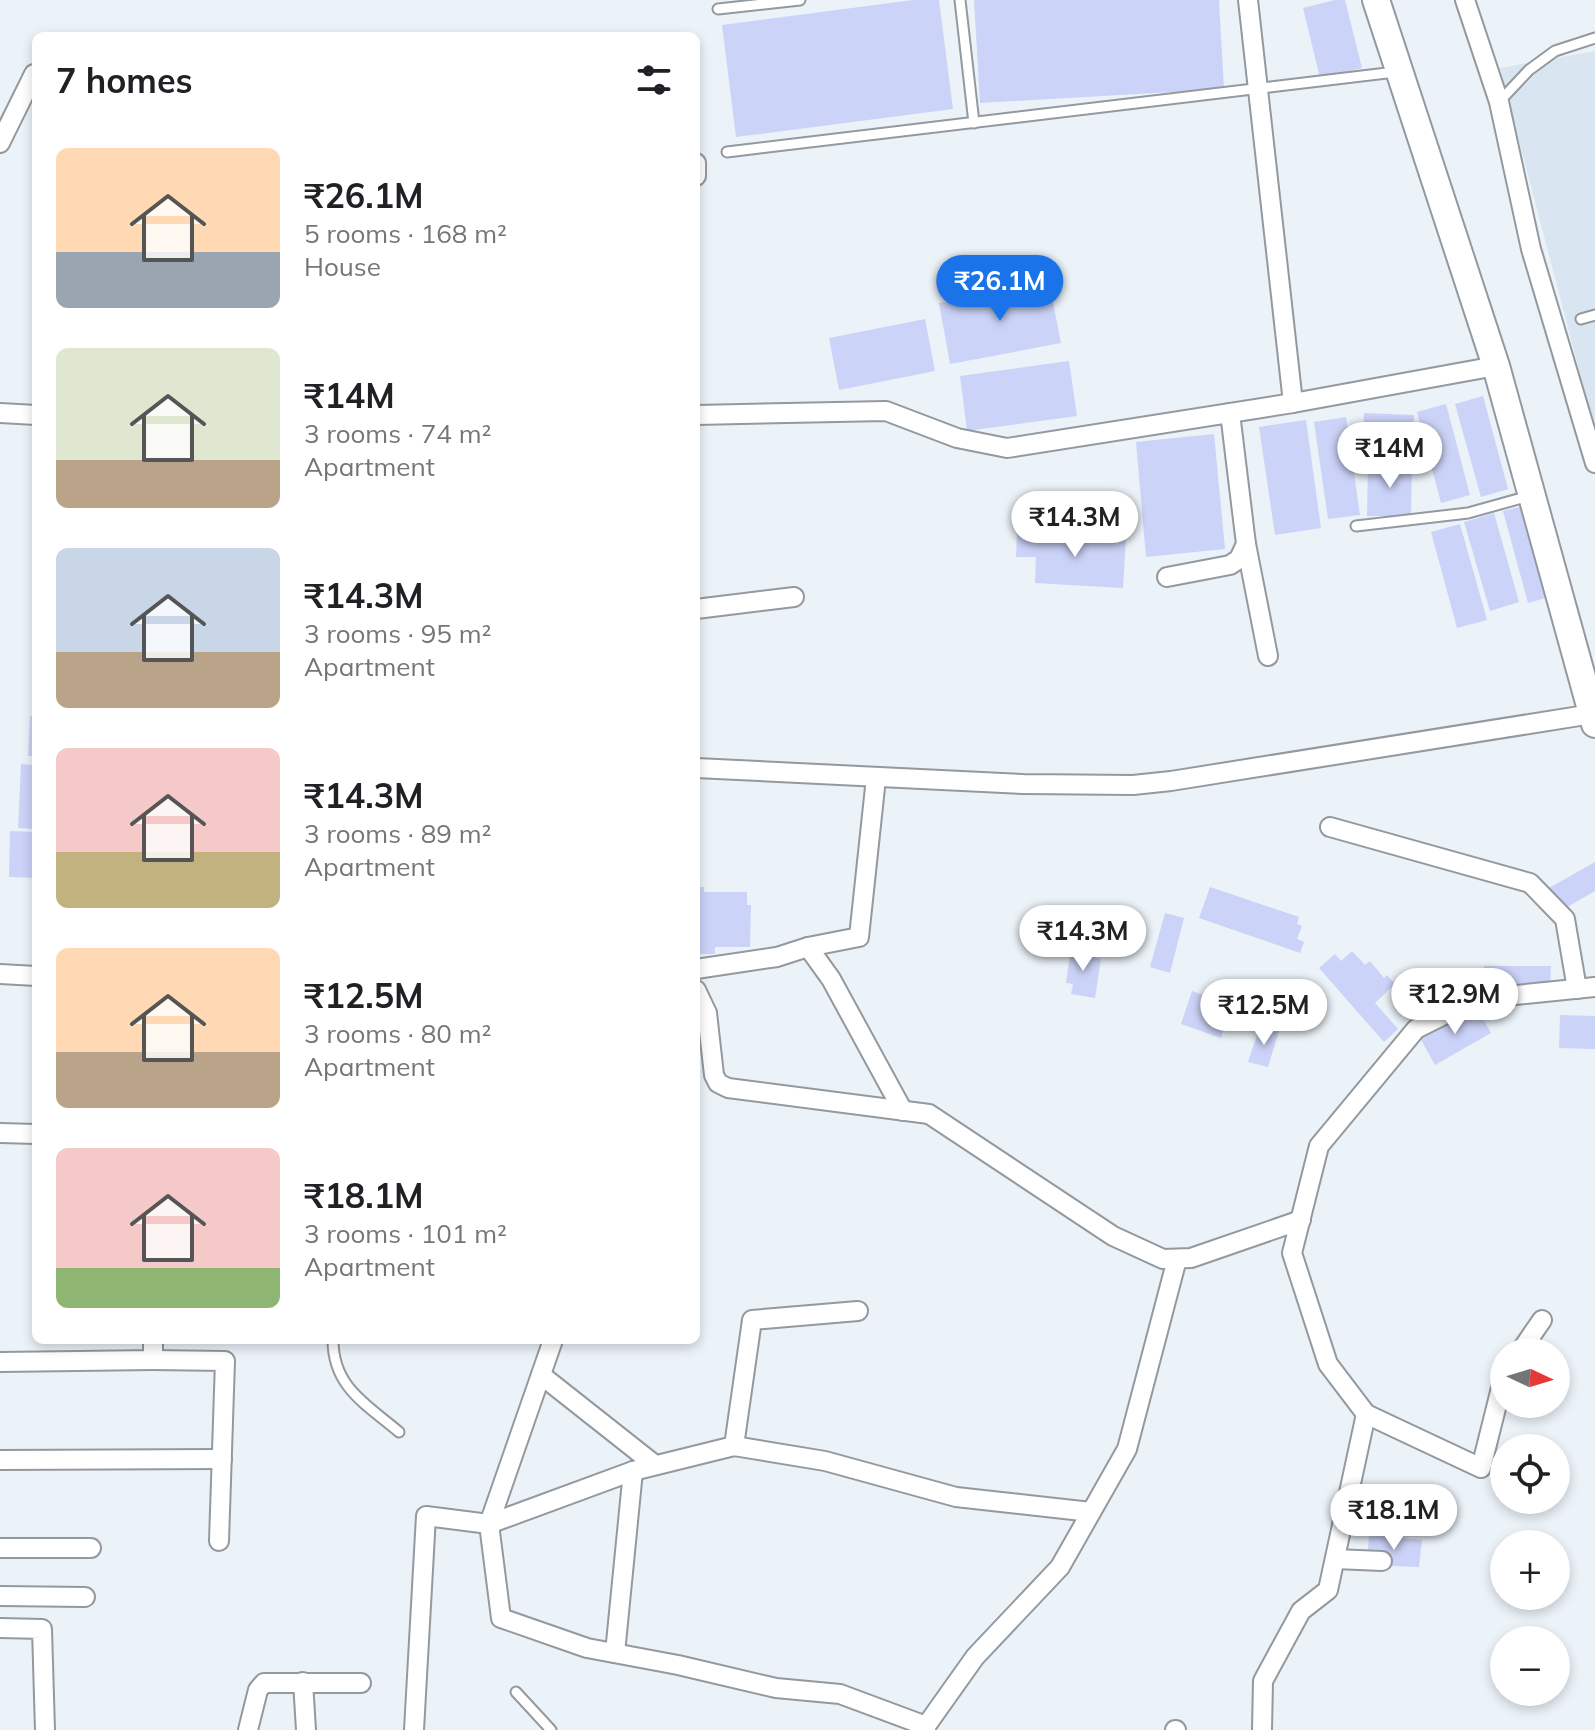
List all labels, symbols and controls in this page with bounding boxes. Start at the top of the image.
icon: filters [632,58,676,102]
text: 7 homes [56,59,193,102]
text: ₹26.1M [304,174,424,217]
icon: home [120,180,216,276]
text: 5 rooms · 168 m² [304,217,507,250]
text: House [304,250,381,283]
pin: ₹26.1M [935,255,1065,323]
text: ₹26.1M [954,264,1046,297]
text: ₹14M [304,374,395,417]
icon: home [120,380,216,476]
text: 3 rooms · 74 m² [304,417,491,450]
pin: ₹14M [1343,422,1437,490]
text: ₹14M [1355,431,1425,464]
text: Apartment [304,450,435,483]
pin: ₹14.3M [1010,491,1140,559]
text: ₹14.3M [1029,500,1121,533]
text: ₹14.3M [304,574,424,617]
icon: home [120,580,216,676]
text: 3 rooms · 95 m² [304,617,491,650]
text: Apartment [304,650,435,683]
text: ₹14.3M [304,774,424,817]
icon: home [120,780,216,876]
text: 3 rooms · 89 m² [304,817,491,850]
text: Apartment [304,850,435,883]
pin: ₹14.3M [1018,905,1148,973]
text: ₹14.3M [1037,914,1129,947]
pin: ₹12.9M [1390,968,1520,1036]
text: ₹12.5M [304,974,424,1017]
text: ₹12.9M [1409,977,1501,1010]
pin: ₹12.5M [1199,979,1329,1047]
icon: home [120,980,216,1076]
text: ₹12.5M [1218,988,1310,1021]
text: 3 rooms · 80 m² [304,1017,491,1050]
text: Apartment [304,1050,435,1083]
text: ₹18.1M [304,1174,424,1217]
icon: home [120,1180,216,1276]
text: 3 rooms · 101 m² [304,1217,507,1250]
text: Apartment [304,1250,435,1283]
north arrow [1490,1338,1570,1418]
map controls [1490,1338,1570,1706]
button: locate [1490,1434,1570,1514]
pin: ₹18.1M [1329,1484,1459,1552]
text: ₹18.1M [1348,1493,1440,1526]
button: + [1490,1530,1570,1610]
button: − [1490,1626,1570,1706]

